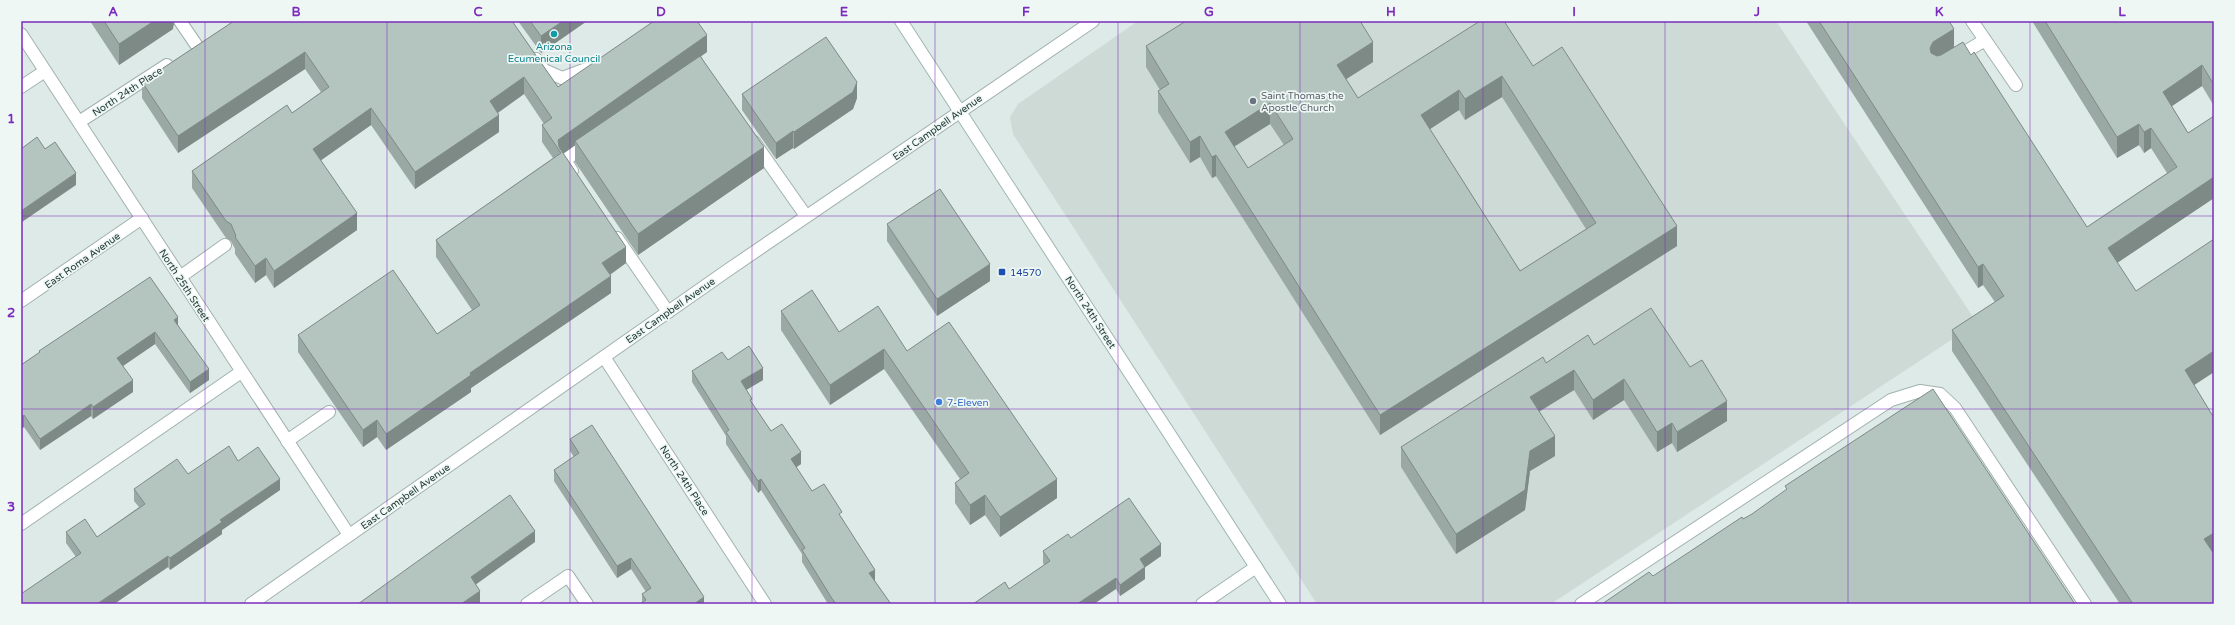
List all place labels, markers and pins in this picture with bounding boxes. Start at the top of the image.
marker: Arizona Ecumenical Council [549,29,559,39]
place label: Arizona Ecumenical Council [508,41,600,65]
place label: Saint Thomas the Apostle Church [1261,90,1344,114]
marker: Saint Thomas the Apostle Church [1248,96,1258,106]
marker: 14570 [997,267,1007,277]
place label: 14570 [1010,267,1041,279]
marker: 7-Eleven [934,397,944,407]
place label: 7-Eleven [947,397,989,409]

